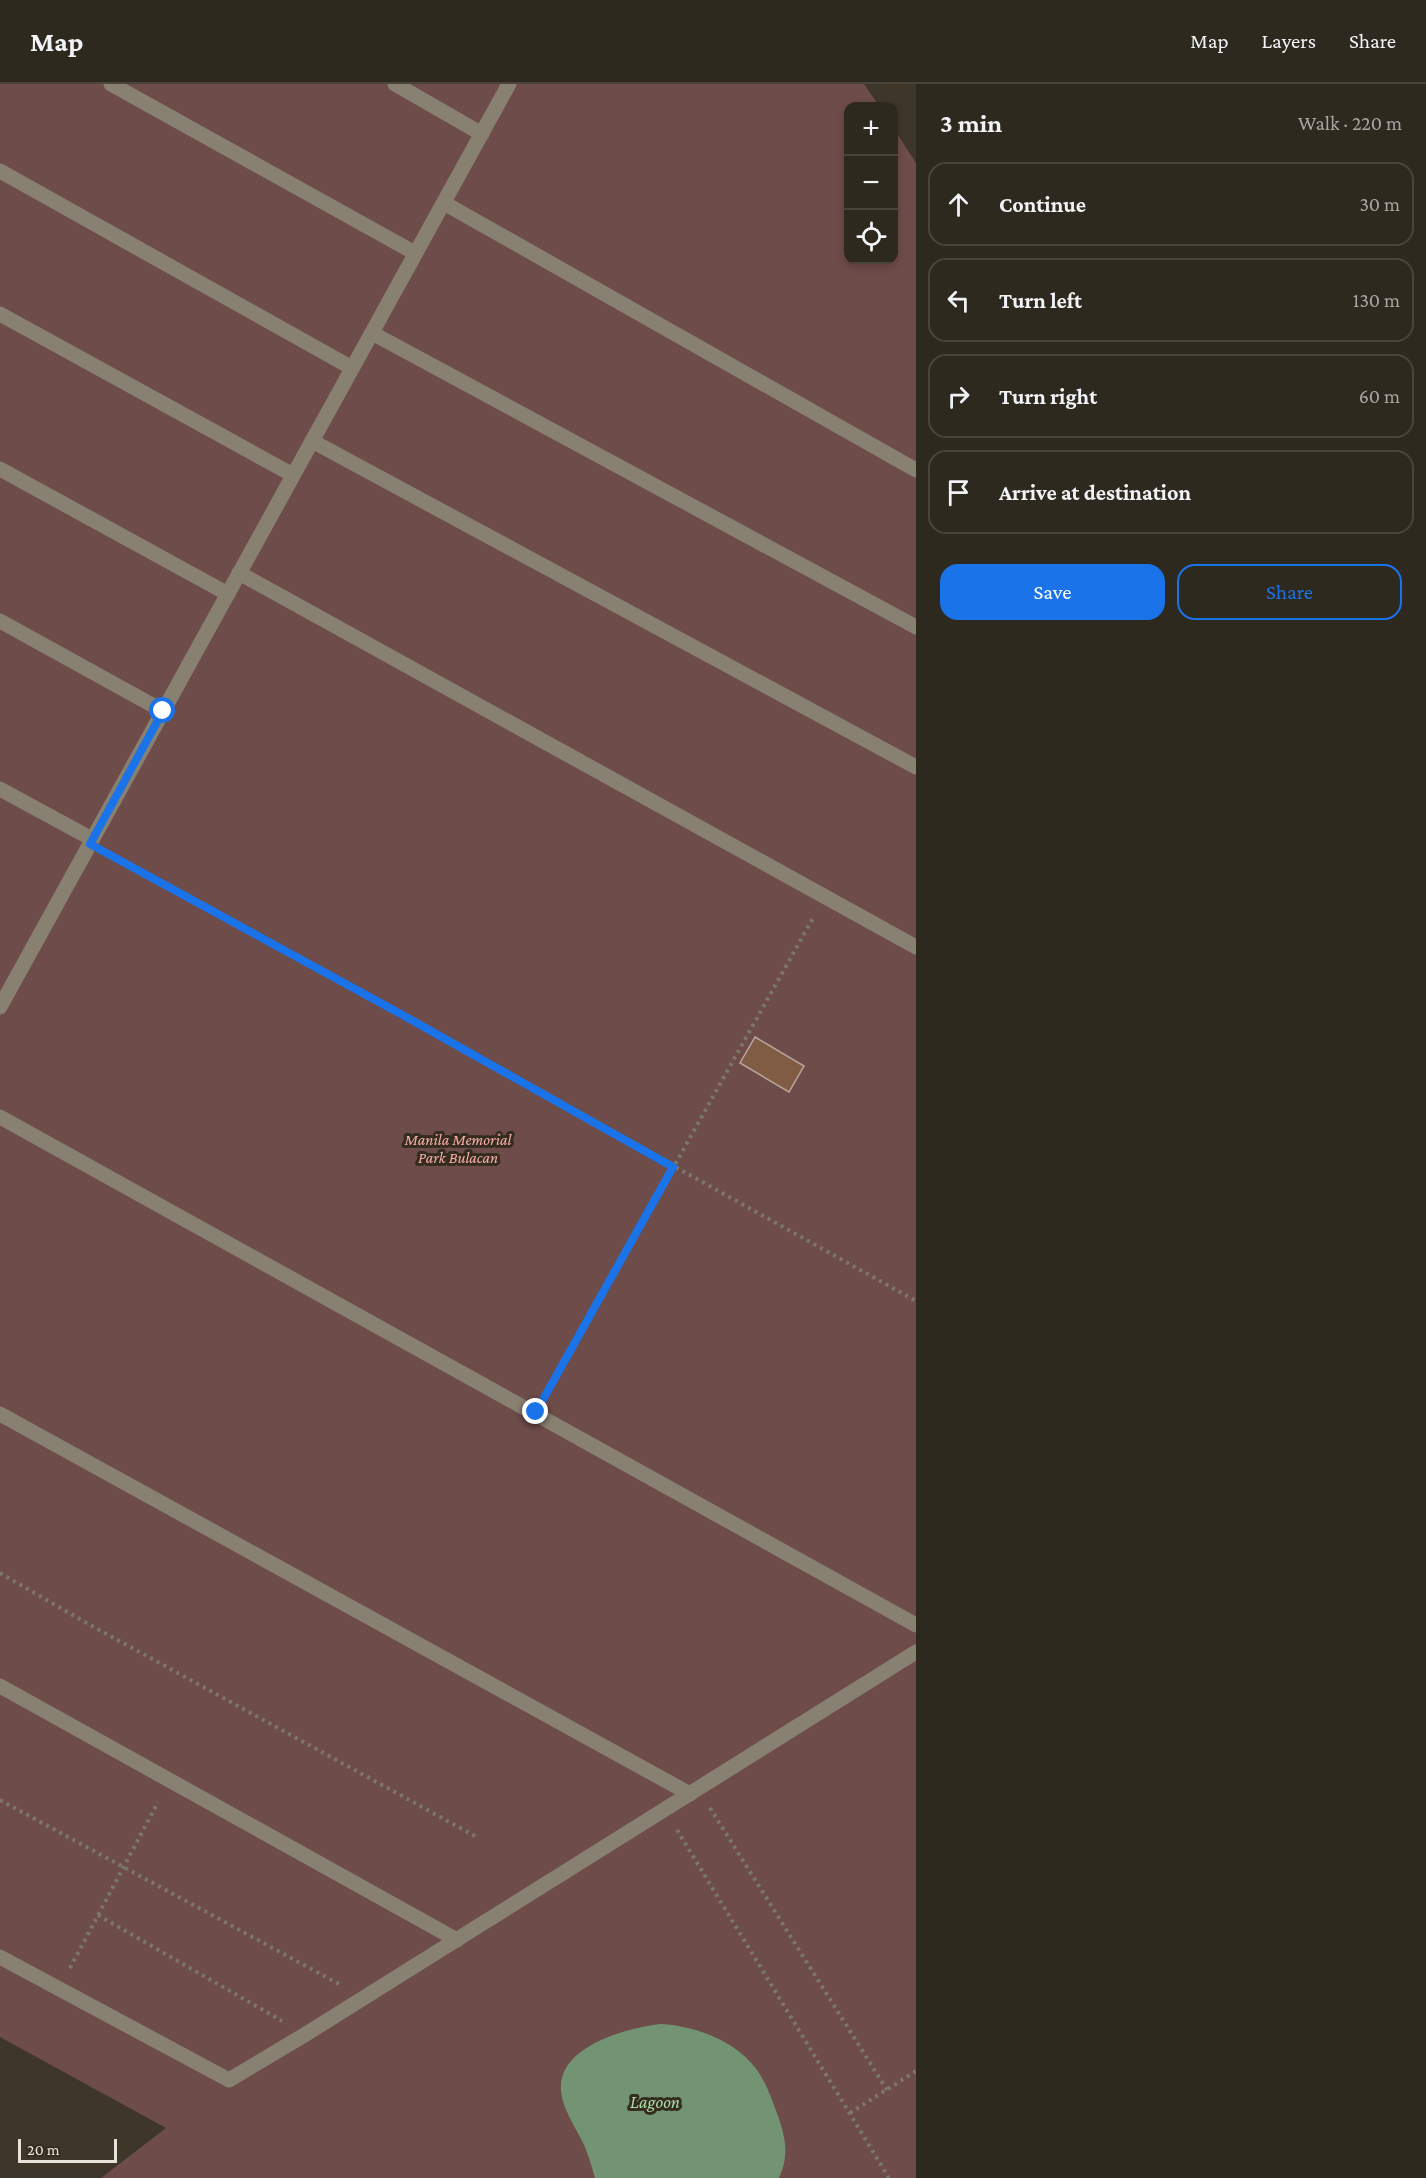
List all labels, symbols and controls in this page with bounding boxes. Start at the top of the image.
text: Map [30,26,83,57]
text: Map [1190,29,1229,53]
text: Layers [1262,29,1316,53]
text: Share [1349,29,1396,53]
map controls [844,102,898,264]
button: + [844,102,898,156]
text: 3 min [940,109,1002,138]
text: Walk · 220 m [1298,112,1402,134]
button: − [844,156,898,210]
icon: ahead [942,188,975,221]
text: Continue [999,192,1086,217]
text: 30 m [1359,193,1400,215]
button: locate [844,210,898,264]
icon: left [942,284,975,317]
text: Turn left [999,288,1082,313]
text: 130 m [1353,289,1400,311]
icon: right [942,380,975,413]
text: Turn right [999,384,1097,409]
text: 60 m [1359,385,1400,407]
icon: arrive [942,476,975,509]
text: Arrive at destination [999,480,1191,505]
button: Save [940,564,1165,620]
button: Share [1177,564,1402,620]
route start [149,697,175,723]
park label: Manila Memorial Park Bulacan [404,1131,513,1166]
route end [522,1398,548,1424]
water label: Lagoon [630,2092,680,2112]
scale bar [18,2136,117,2164]
text: 20 m [27,2141,60,2158]

